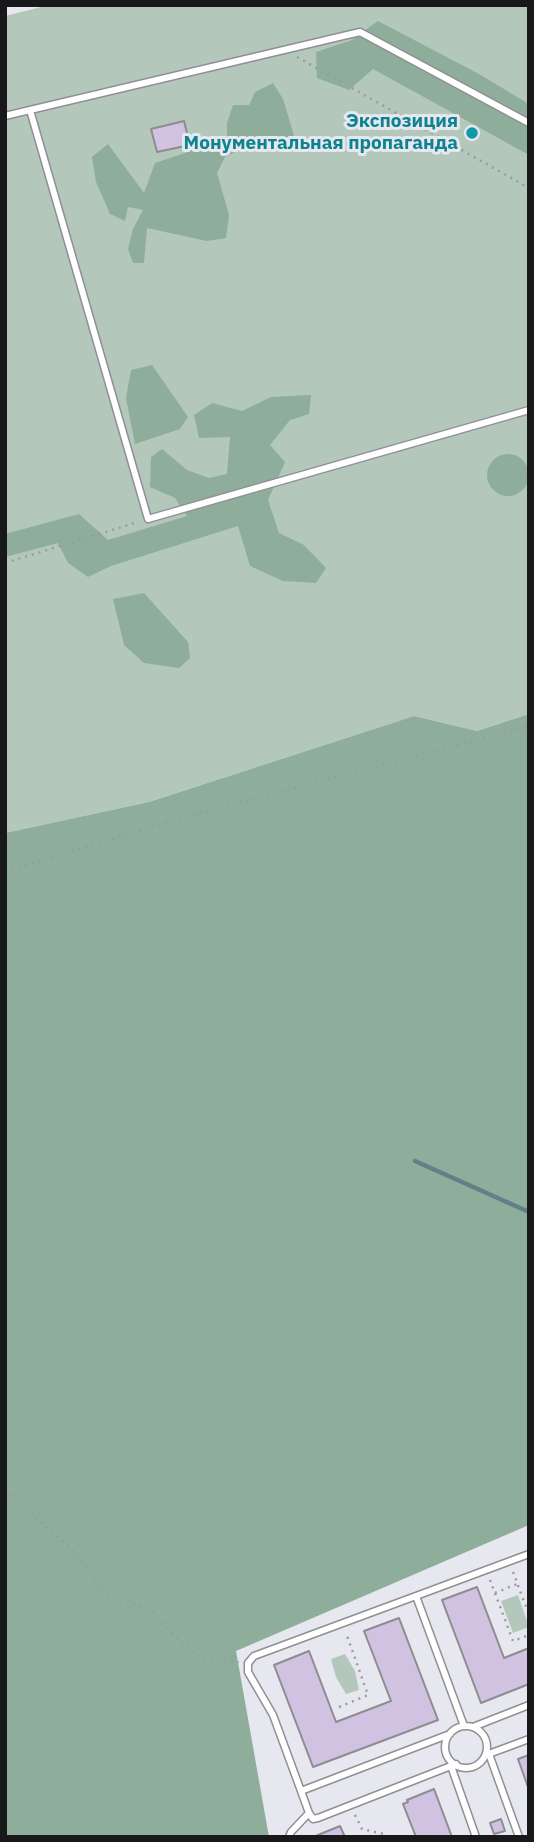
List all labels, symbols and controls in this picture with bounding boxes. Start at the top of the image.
place label: Экспозиция Монументальная пропаганда [184,111,458,155]
marker: Экспозиция Монументальная пропаганда [464,125,480,141]

